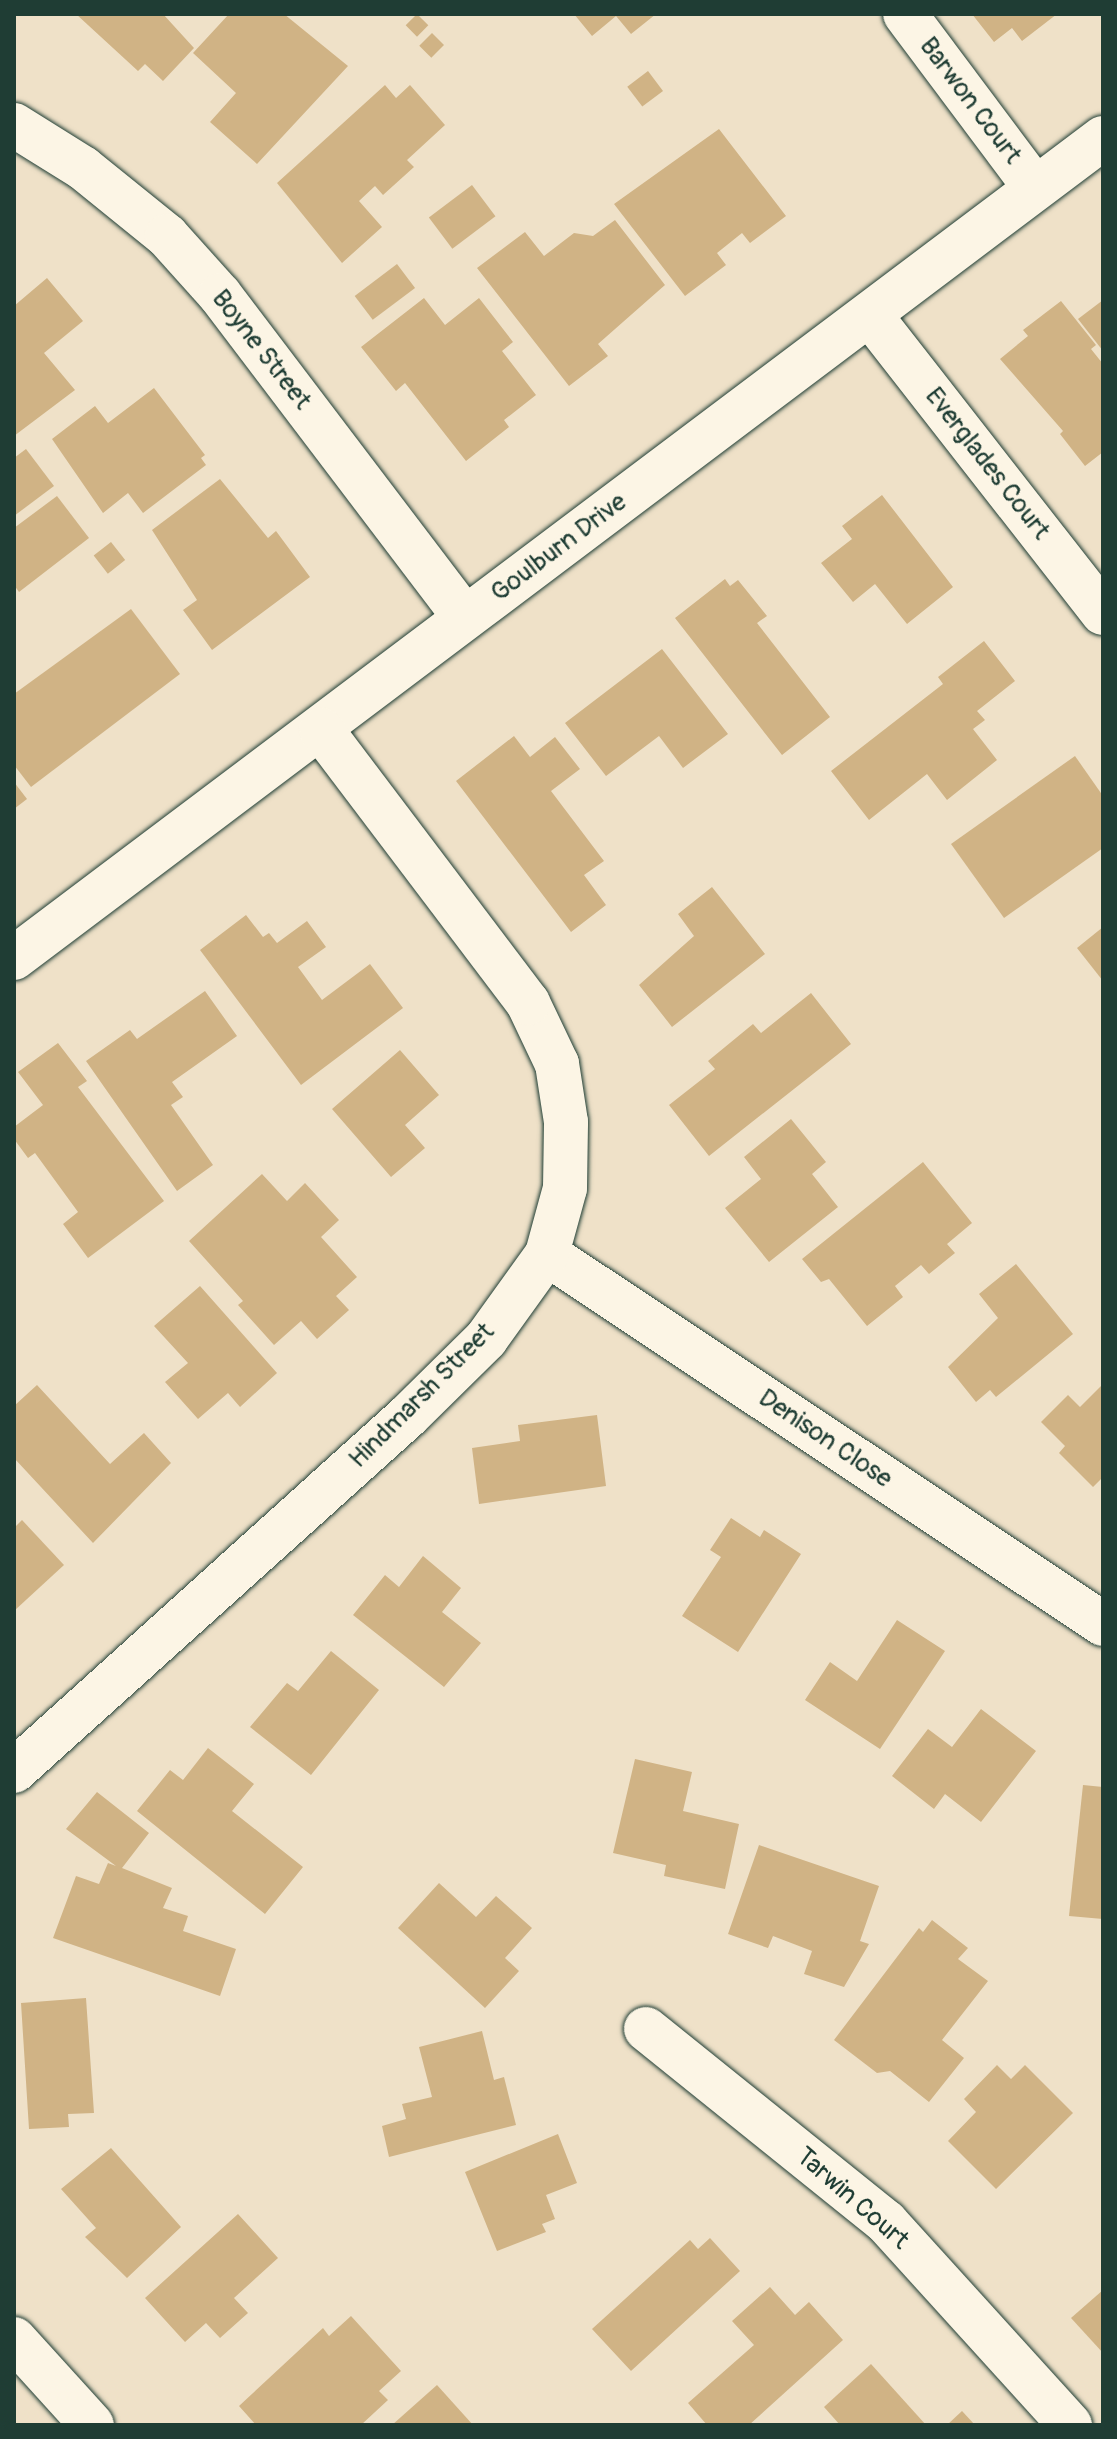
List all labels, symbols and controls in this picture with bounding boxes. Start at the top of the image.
street label: Barwon Court [912,31,1028,171]
street label: Boyne Street [205,284,317,416]
street label: Everglades Court [918,382,1056,546]
street label: Goulburn Drive [485,487,633,609]
street label: Hindmarsh Street [343,1317,501,1475]
street label: Denison Close [752,1383,898,1495]
street label: Tarwin Court [789,2142,915,2256]

